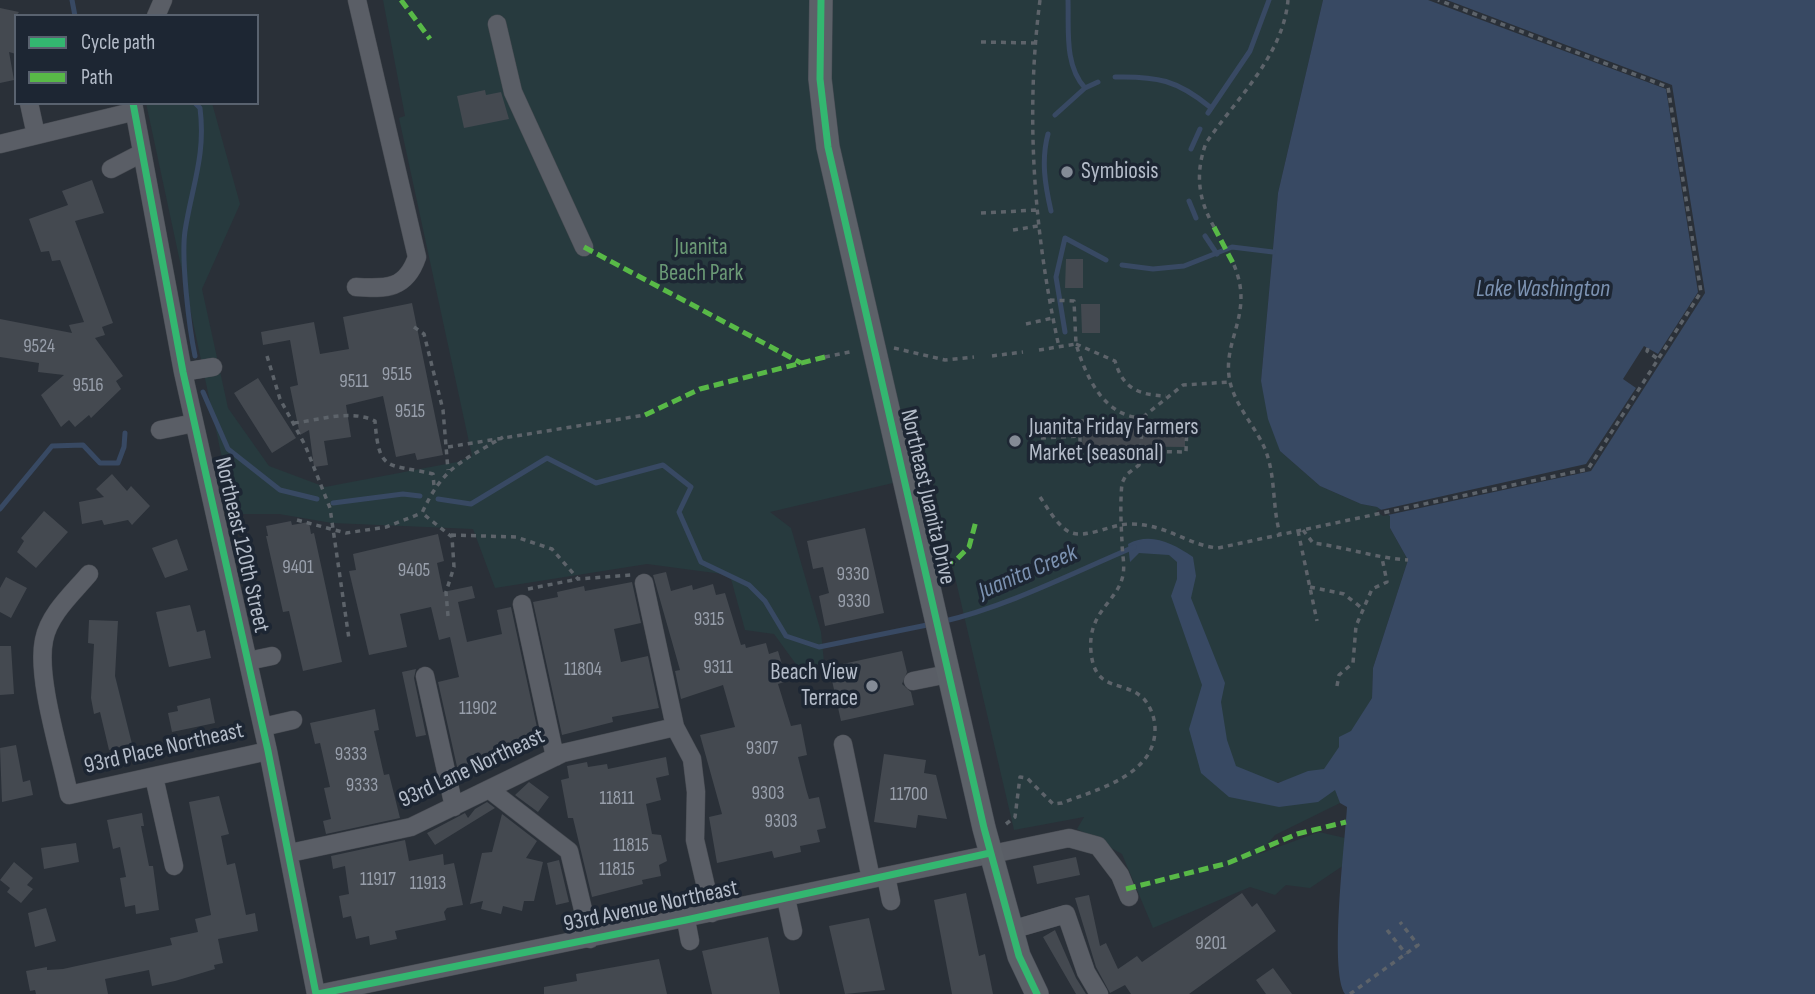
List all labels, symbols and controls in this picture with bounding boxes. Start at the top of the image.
legend [14,14,259,105]
text: Cycle path [81,30,155,55]
text: Path [81,65,113,90]
place label: Symbiosis [1081,158,1159,186]
marker: Symbiosis [1059,164,1075,180]
park label: Juanita Beach Park [659,234,743,288]
water label: Lake Washington [1476,276,1610,304]
house number: 9524 [23,336,55,358]
house number: 9515 [382,364,412,386]
house number: 9511 [339,371,369,393]
house number: 9516 [72,375,104,397]
house number: 9515 [395,401,425,423]
street label: Northeast Juanita Drive [893,407,961,587]
place label: Juanita Friday Farmers Market (seasonal) [1029,414,1198,468]
marker: Juanita Friday Farmers Market (seasonal) [1007,433,1023,449]
street label: Northeast 120th Street [207,455,275,635]
water label: Juanita Creek [974,539,1082,607]
house number: 9401 [282,557,314,579]
house number: 9405 [398,560,430,582]
house number: 9330 [837,564,869,586]
house number: 9330 [838,591,870,613]
house number: 9315 [694,609,724,631]
house number: 9311 [703,657,733,679]
house number: 11804 [564,659,602,681]
place label: Beach View Terrace [770,659,858,713]
marker: Beach View Terrace [864,678,880,694]
house number: 11902 [459,698,497,720]
street label: 93rd Place Northeast [82,717,246,781]
street label: 93rd Lane Northeast [395,723,549,815]
house number: 9307 [746,738,778,760]
house number: 9333 [335,744,367,766]
house number: 9333 [346,775,378,797]
house number: 9303 [752,783,784,805]
house number: 11700 [890,784,928,806]
house number: 11811 [600,788,634,810]
house number: 9303 [765,811,797,833]
house number: 11815 [613,835,649,857]
house number: 11815 [599,859,635,881]
house number: 11917 [360,869,396,891]
house number: 11913 [410,873,446,895]
street label: 93rd Avenue Northeast [561,875,741,939]
house number: 9201 [1195,933,1227,955]

